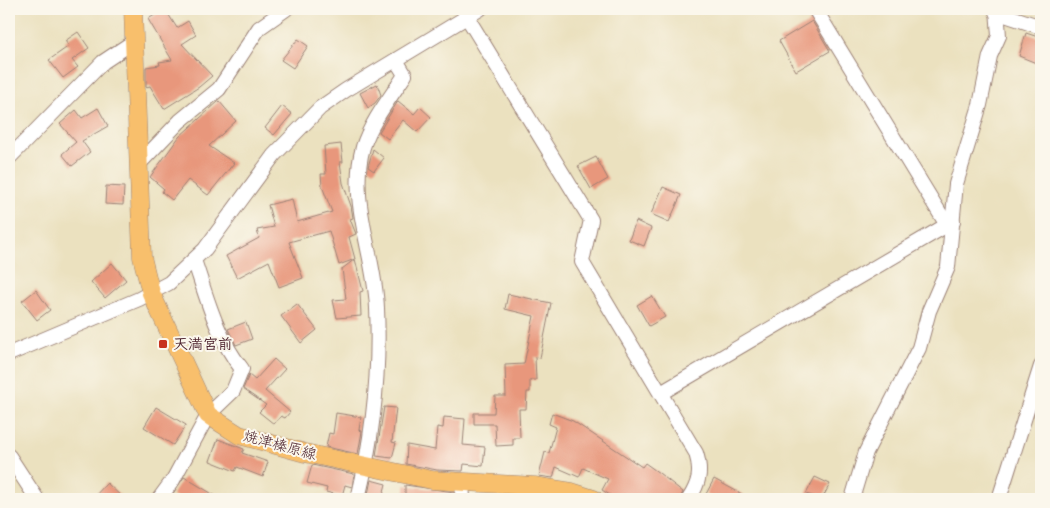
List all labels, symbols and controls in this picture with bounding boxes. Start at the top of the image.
place label: 天満宮前 [173,333,233,353]
marker: 天満宮前 [157,338,169,350]
street label: 焼津榛原線 [241,425,319,463]

